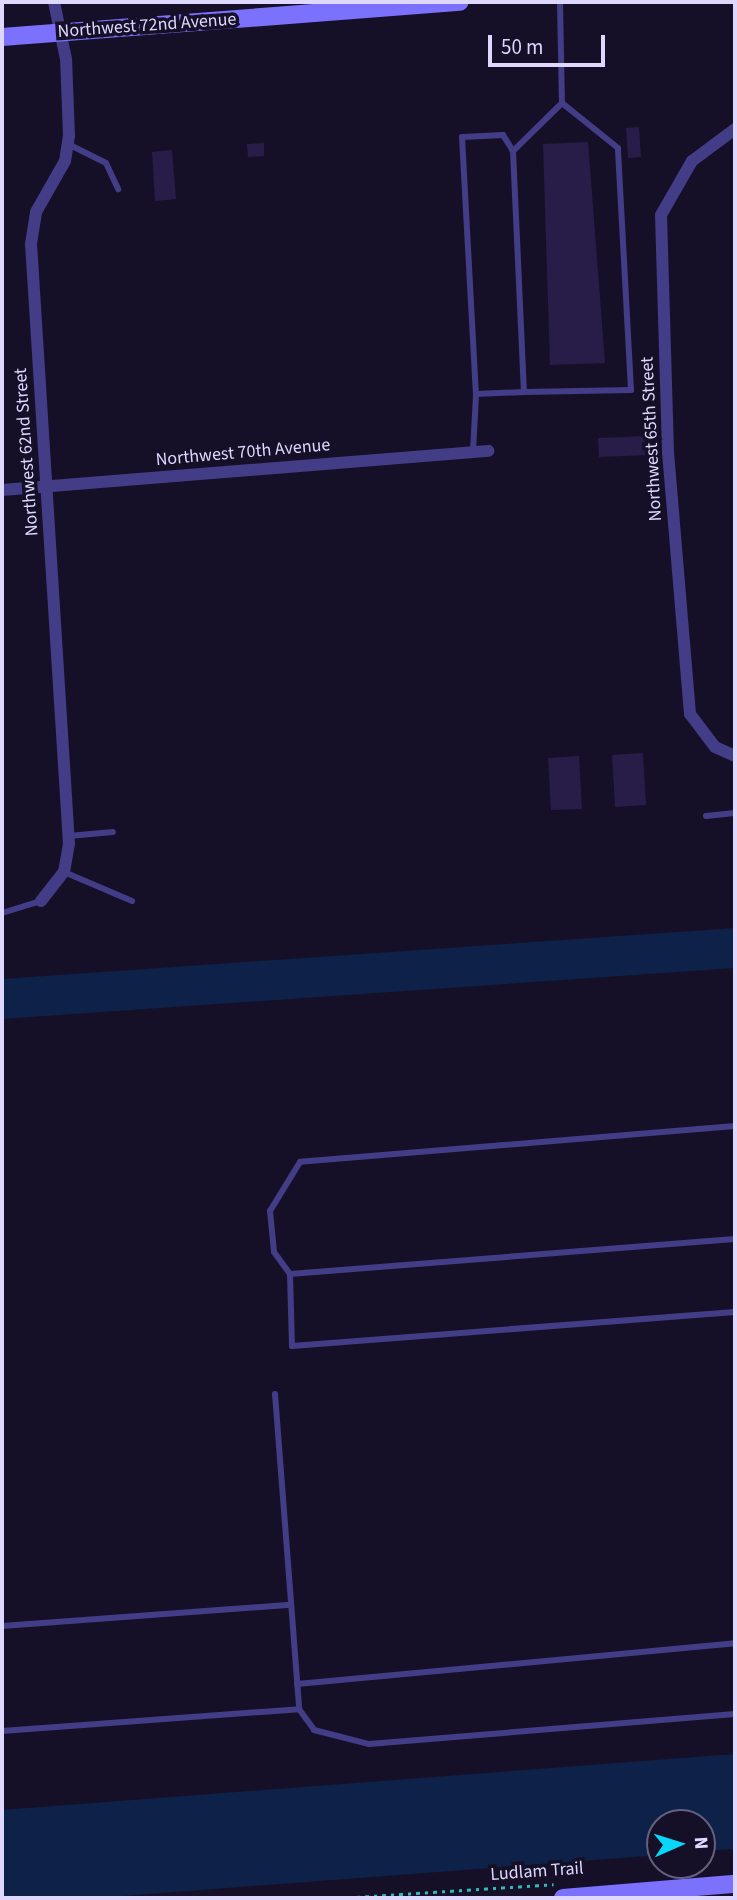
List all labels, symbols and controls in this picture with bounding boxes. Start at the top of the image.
street label: Northwest 72nd Avenue [57,9,237,43]
scale bar [492,21,609,65]
text: 50 m [501,32,543,62]
street label: Northwest 65th Street [637,356,667,522]
street label: Northwest 62nd Street [10,367,44,537]
street label: Northwest 70th Avenue [155,435,331,471]
north arrow [646,1809,716,1879]
text: N [687,1836,714,1850]
street label: Ludlam Trail [490,1858,584,1886]

